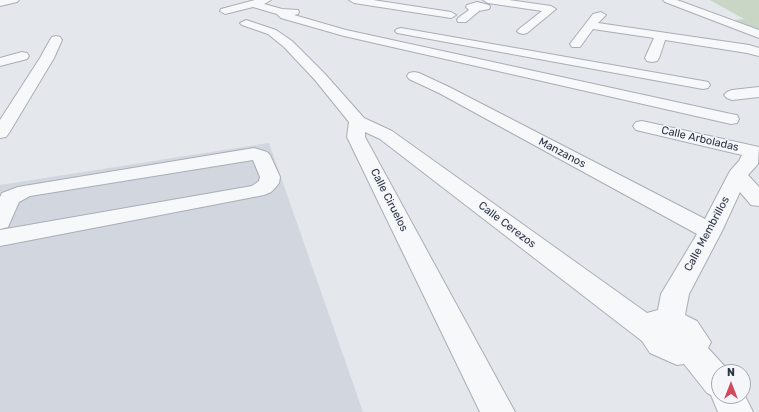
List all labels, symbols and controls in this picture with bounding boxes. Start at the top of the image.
street label: Calle Arboladas [660,124,740,154]
street label: Manzanos [536,135,588,171]
street label: Calle Ciruelos [367,166,411,234]
street label: Calle Membrillos [682,194,732,274]
street label: Calle Cerezos [476,199,538,251]
north arrow [711,364,751,404]
text: N [727,366,735,379]

